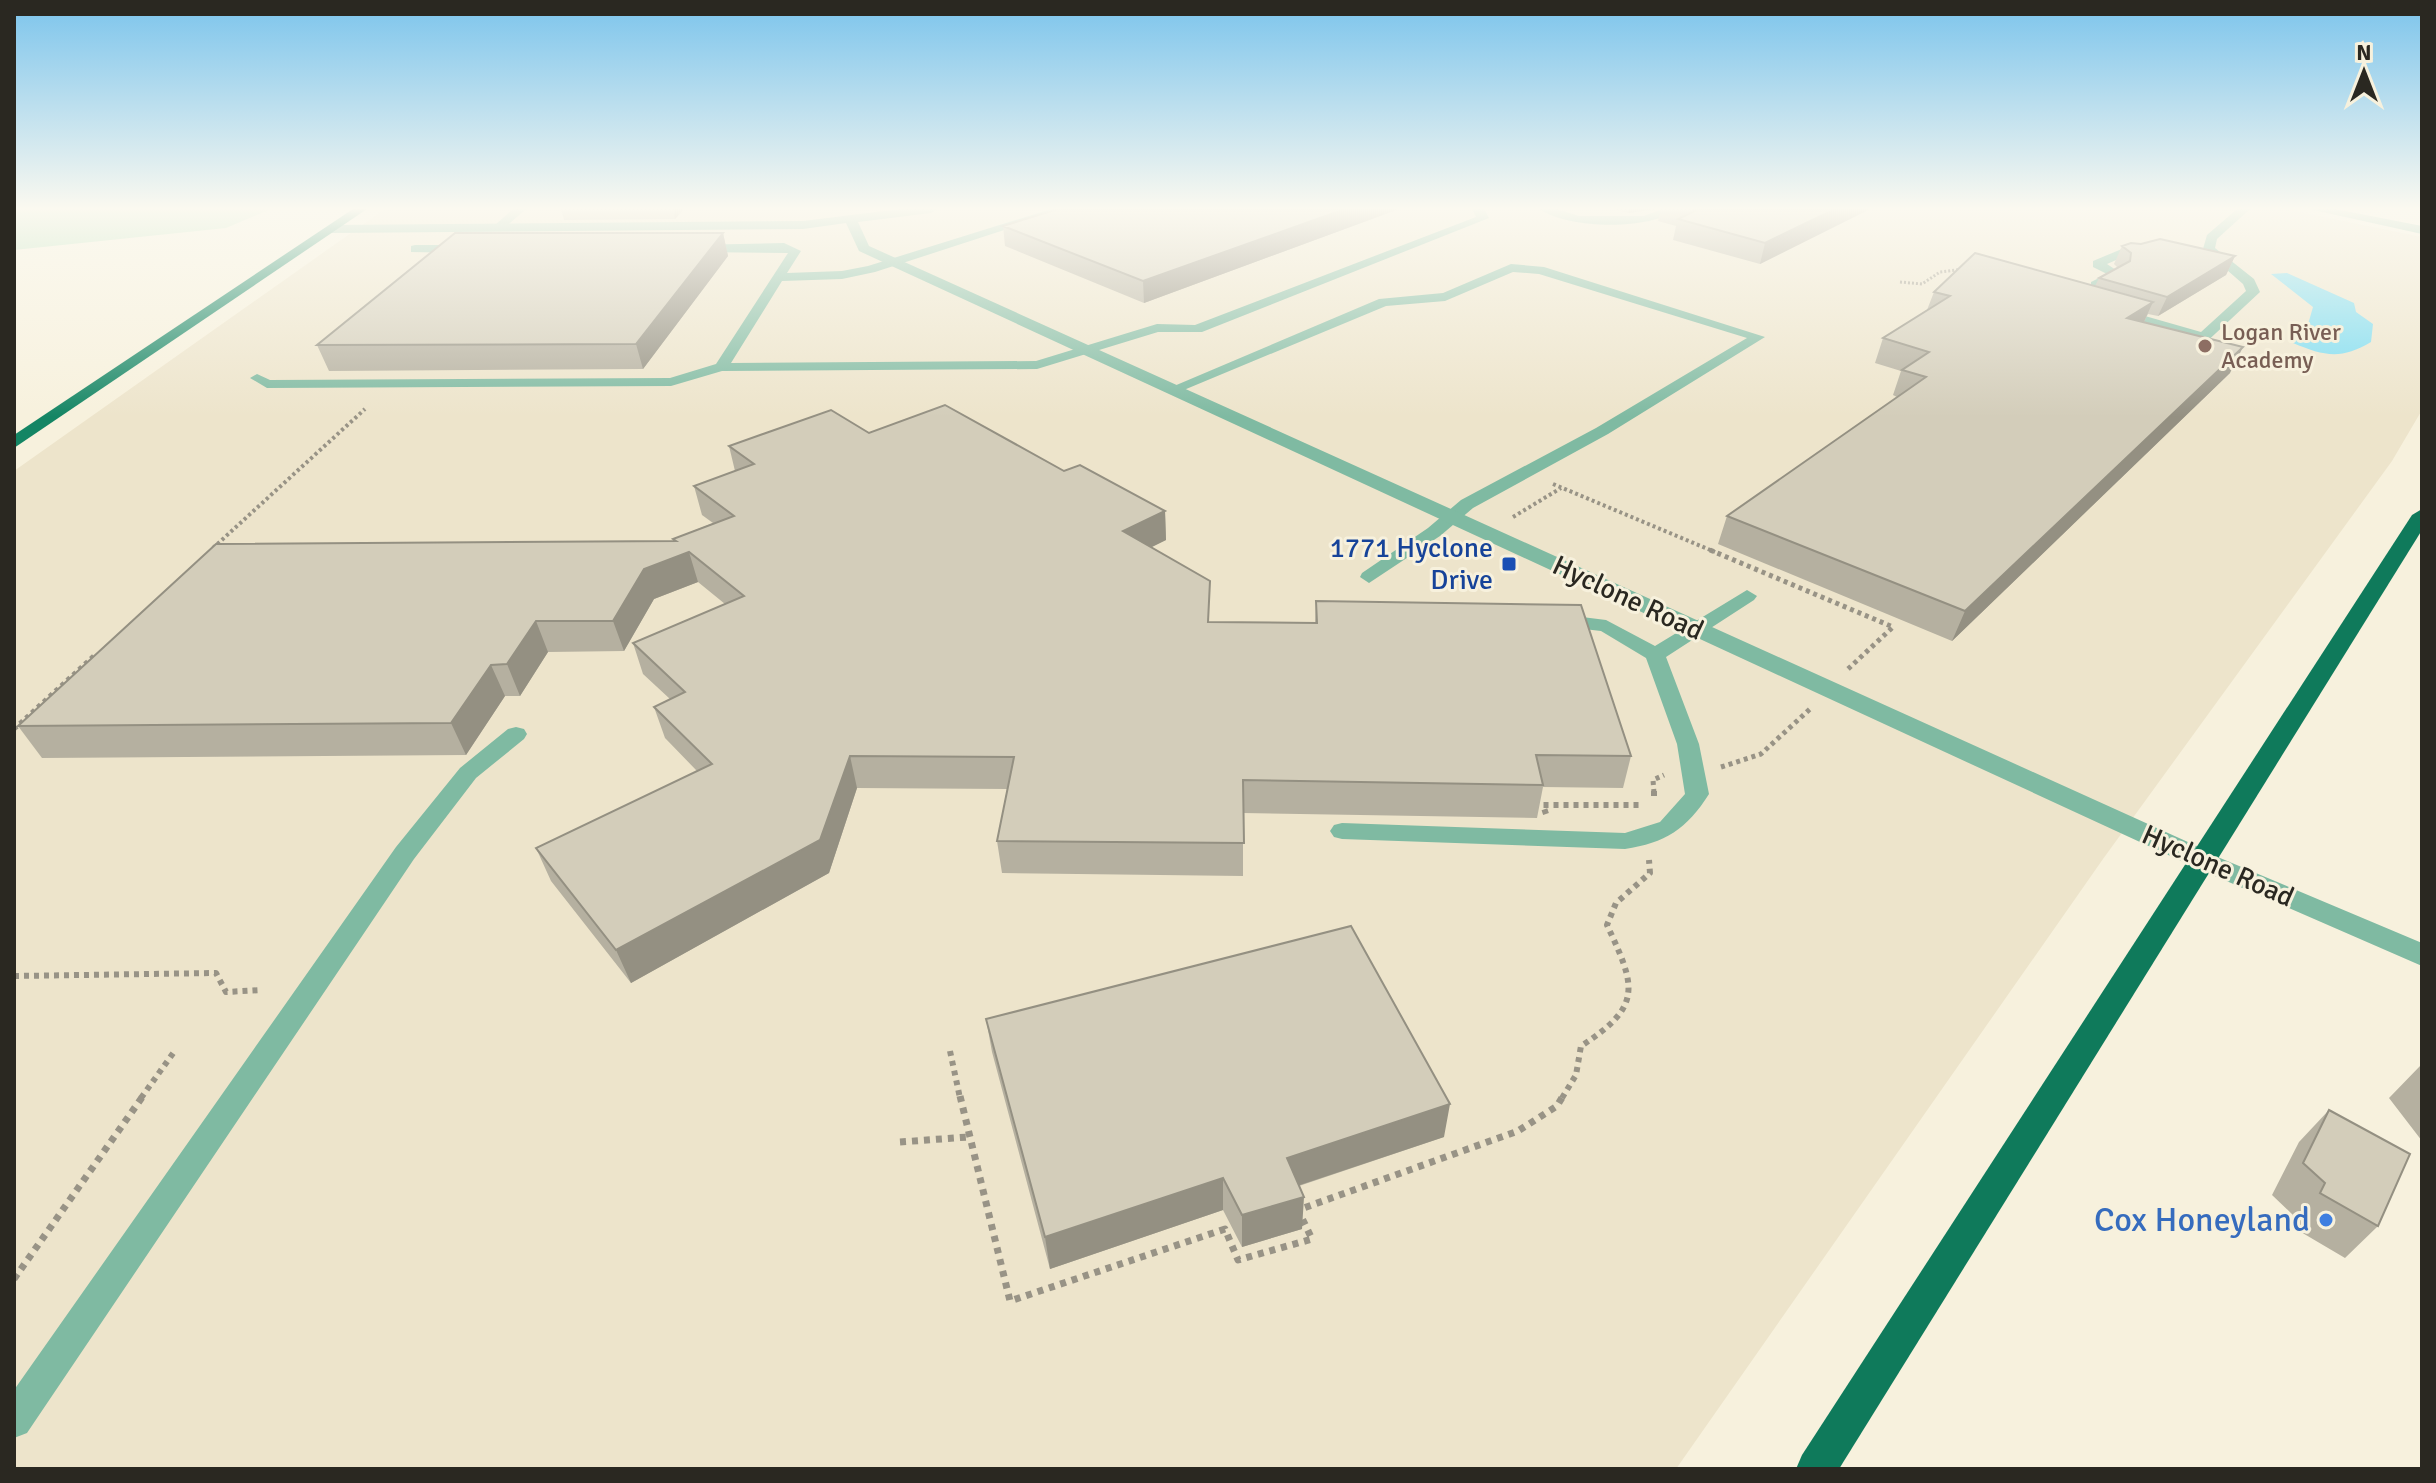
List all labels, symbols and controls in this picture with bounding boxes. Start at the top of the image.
north arrow [2324,32,2404,112]
text: N [2356,39,2372,66]
place label: Logan River Academy [2221,317,2341,375]
marker: Logan River Academy [2196,337,2214,355]
place label: 1771 Hyclone Drive [1330,531,1493,597]
street label: Hyclone Road [1547,548,1709,648]
marker: 1771 Hyclone Drive [1500,555,1518,573]
street label: Hyclone Road [2137,817,2299,915]
place label: Cox Honeyland [2094,1199,2310,1241]
marker: Cox Honeyland [2317,1211,2335,1229]

